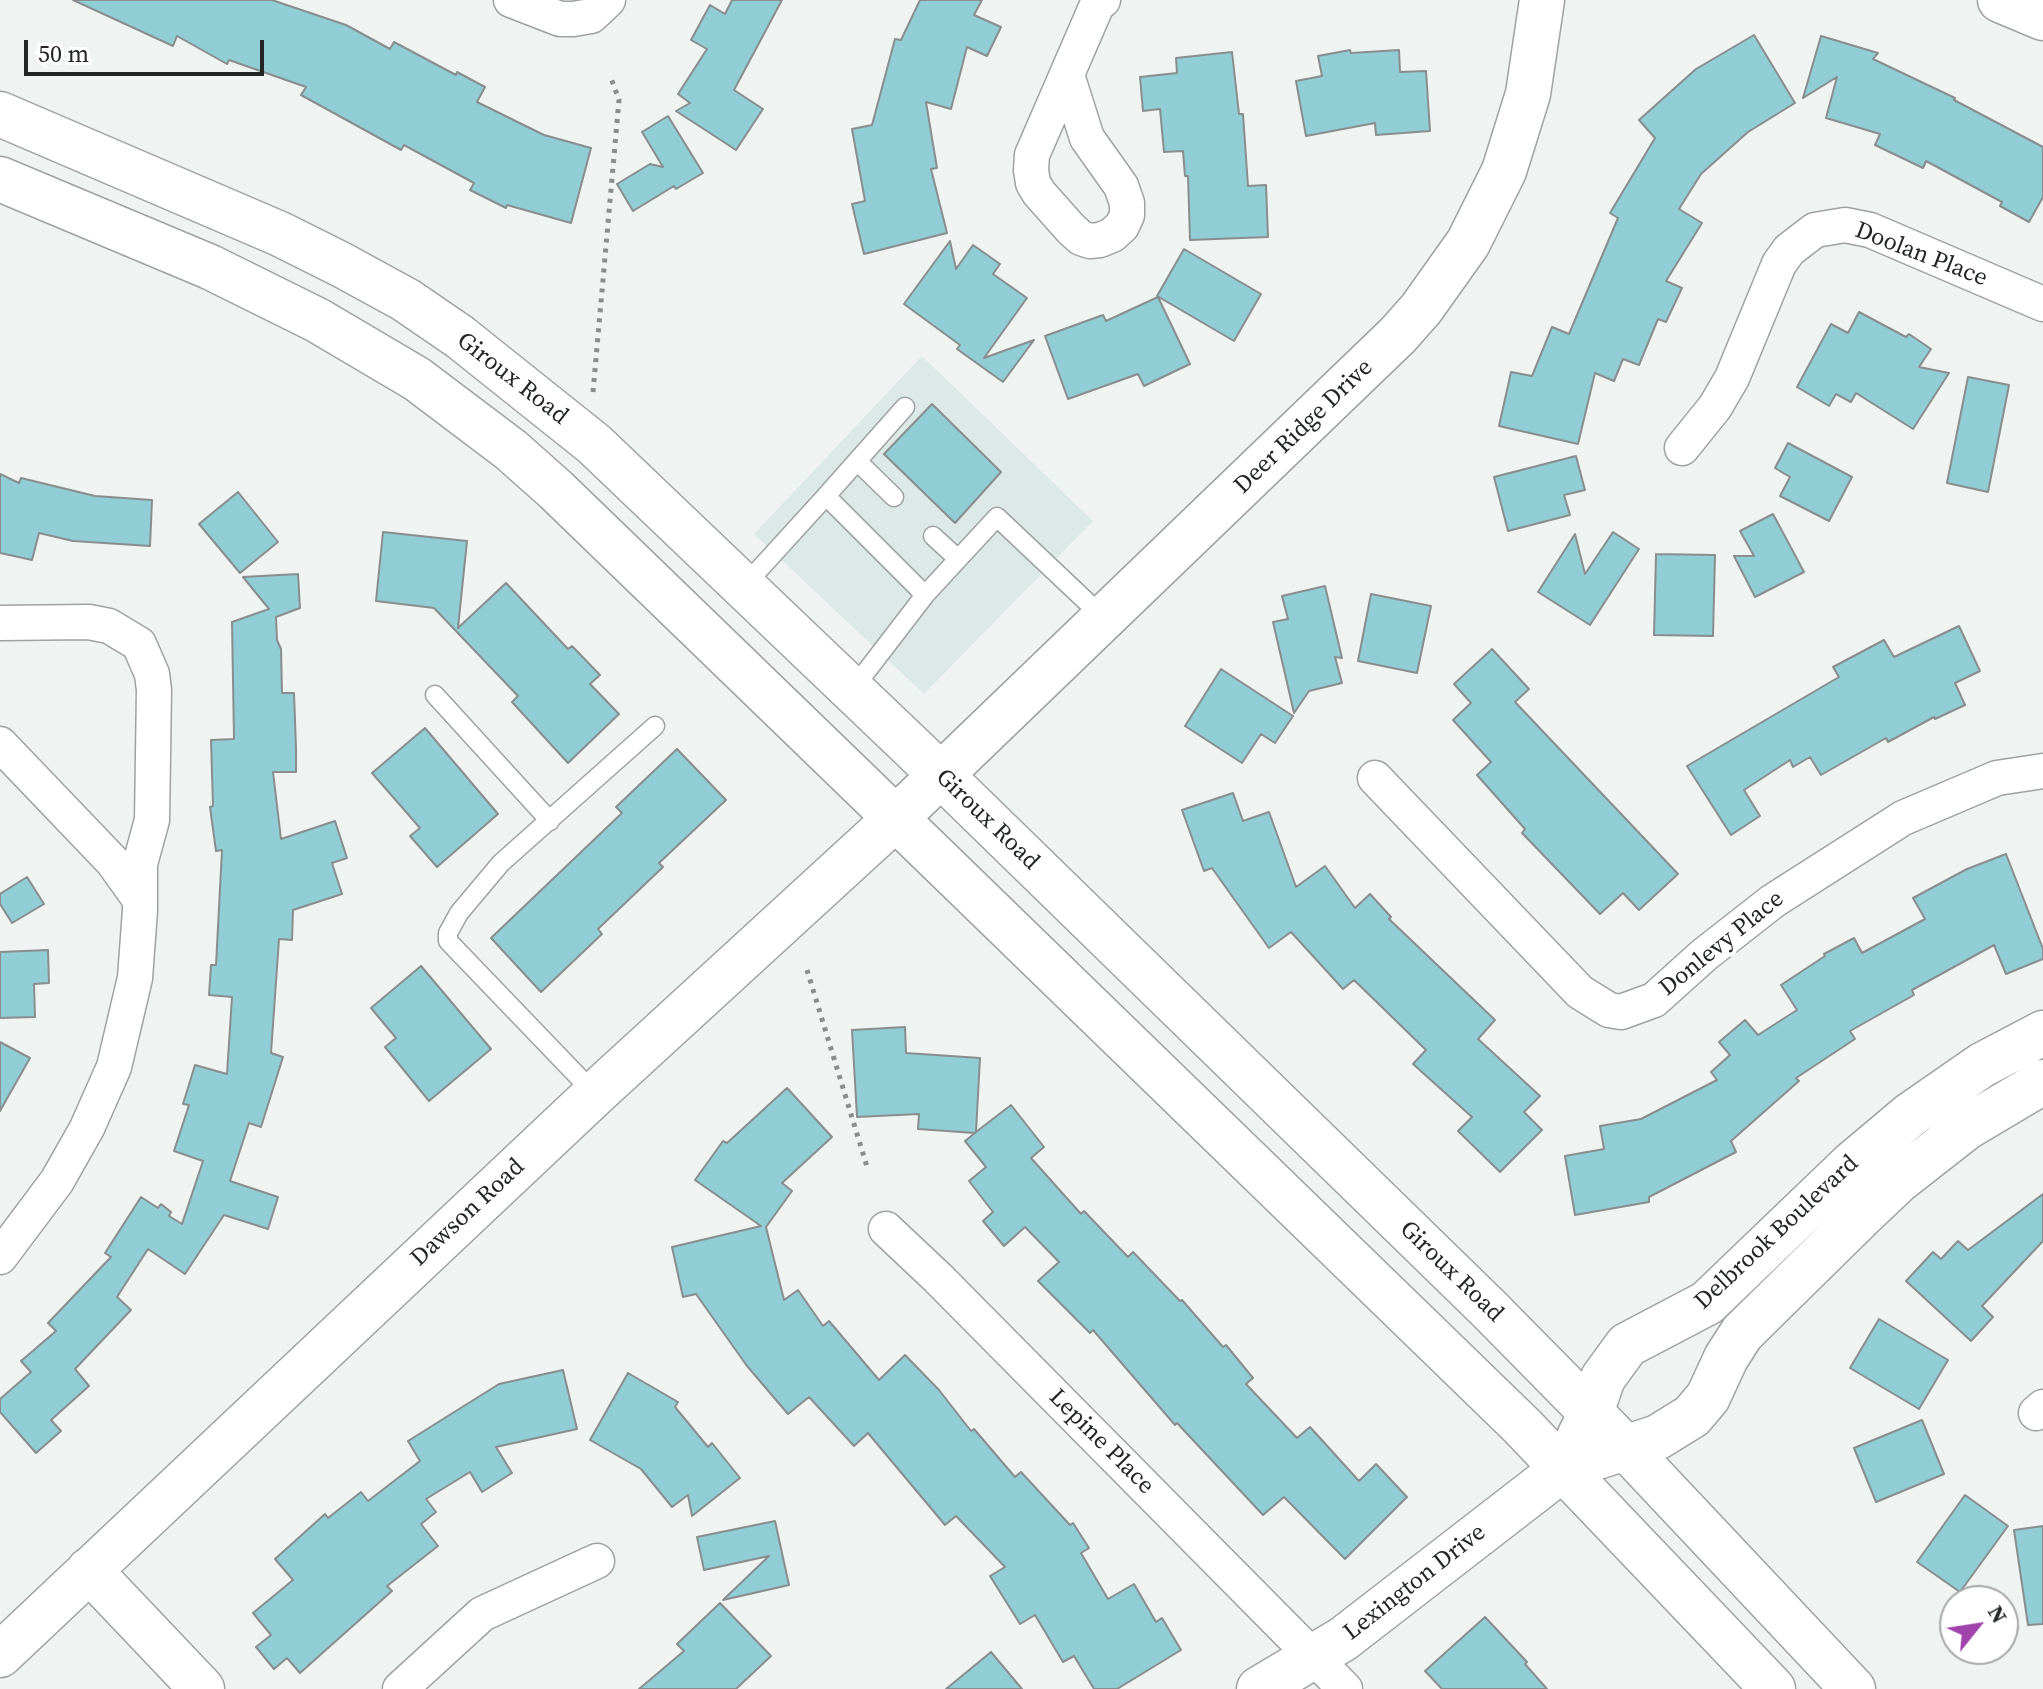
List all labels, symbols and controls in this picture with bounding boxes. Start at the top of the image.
scale bar [28,24,268,74]
text: 50 m [38,37,89,70]
street label: Doolan Place [1851,217,1991,293]
street label: Giroux Road [451,327,573,431]
street label: Deer Ridge Drive [1229,354,1379,500]
street label: Giroux Road [929,763,1045,877]
street label: Donlevy Place [1654,885,1790,1003]
street label: Delbrook Boulevard [1689,1150,1865,1316]
street label: Dawson Road [405,1153,531,1273]
street label: Giroux Road [1393,1215,1509,1329]
street label: Lepine Place [1042,1383,1160,1501]
street label: Lexington Drive [1338,1519,1492,1647]
north arrow [1939,1585,2019,1665]
text: N [1981,1600,2015,1628]

